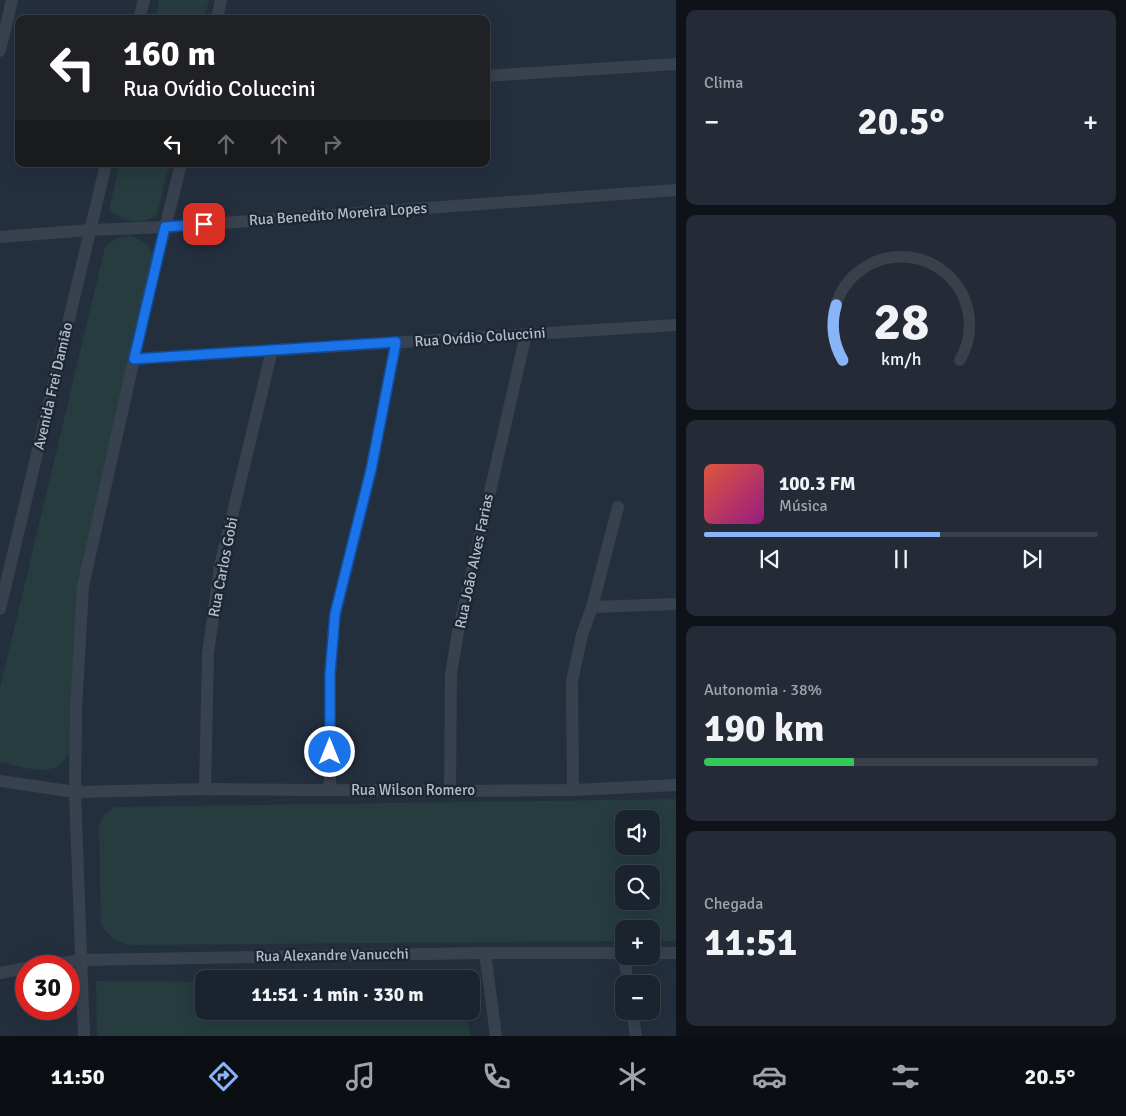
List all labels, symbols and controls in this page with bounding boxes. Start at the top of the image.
text: 160 m [123,32,216,75]
icon: left [40,35,105,100]
text: Clima [704,73,743,93]
text: Rua Ovídio Coluccini [123,75,316,102]
text: 20.5° [857,98,945,145]
text: − [704,105,719,139]
text: + [1083,105,1098,139]
icon: left [159,130,187,158]
icon: ahead [212,130,240,158]
icon: ahead [265,130,293,158]
icon: right [318,130,346,158]
street label: Rua Benedito Moreira Lopes [248,199,428,229]
pin [183,203,225,245]
icon: arrive [190,210,218,238]
text: 28 [873,290,929,354]
street label: Avenida Frei Damião [30,320,76,452]
street label: Rua Ovídio Coluccini [414,323,546,351]
text: km/h [881,348,921,370]
text: 100.3 FM [779,472,856,496]
street label: Rua João Alves Farias [451,492,497,630]
text: Música [779,496,828,516]
street label: Rua Carlos Gobi [205,516,241,618]
icon: previous [756,545,784,573]
icon: pause [887,545,915,573]
icon: next [1018,545,1046,573]
text: Autonomia · 38% [704,680,822,700]
text: 190 km [704,705,825,752]
position arrow [303,725,355,777]
street label: Rua Wilson Romero [351,781,475,799]
map controls [615,810,660,1020]
button: sound [615,810,660,855]
button: search [615,865,660,910]
text: Chegada [704,894,763,914]
text: 11:51 [704,919,797,966]
button: + [615,920,660,965]
street label: Rua Alexandre Vanucchi [255,945,409,965]
speed limit sign: 30 [15,955,80,1020]
button: − [615,975,660,1020]
text: 11:51 · 1 min · 330 m [251,983,424,1007]
icon: directions [206,1059,241,1094]
icon: music [343,1059,378,1094]
icon: phone [479,1059,514,1094]
icon: climate [615,1059,650,1094]
icon: car [752,1059,787,1094]
icon: filters [888,1059,923,1094]
text: 11:50 [51,1063,105,1090]
text: 20.5° [1025,1063,1075,1090]

